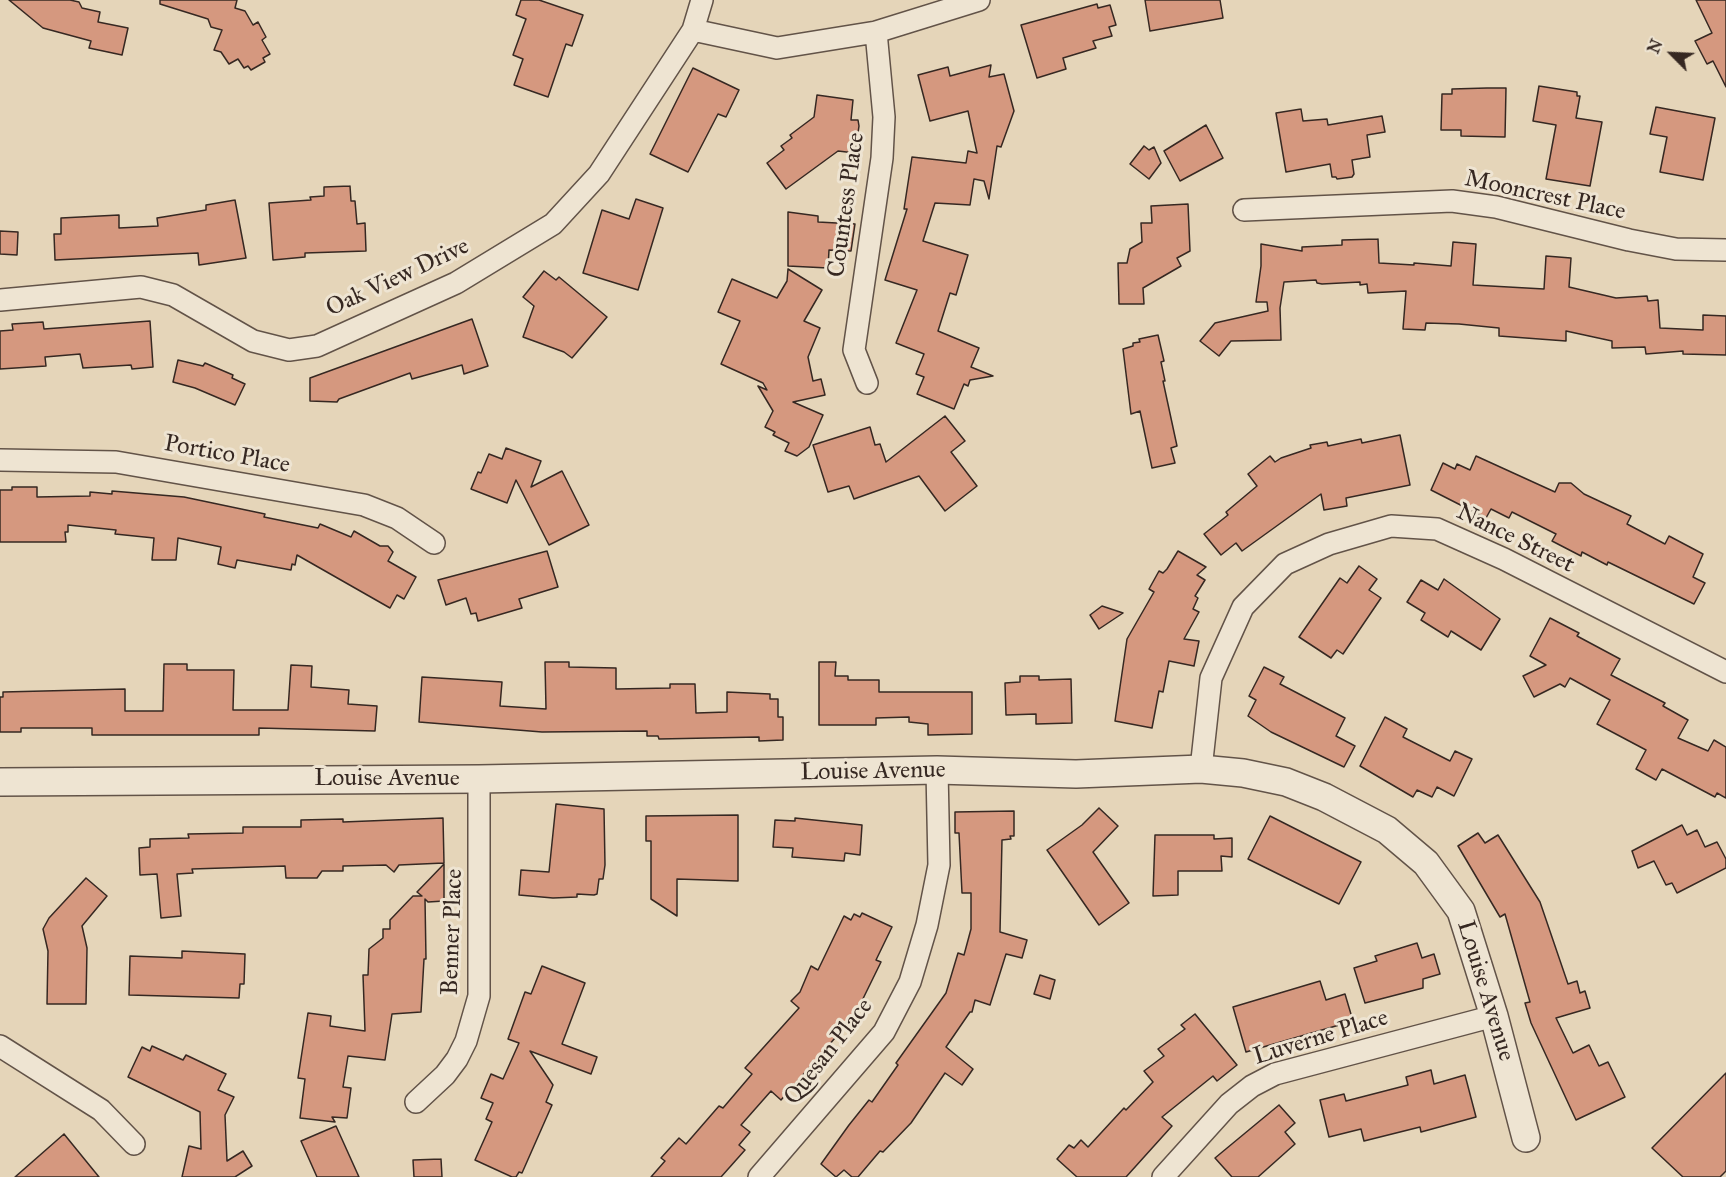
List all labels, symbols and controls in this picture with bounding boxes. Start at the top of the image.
north arrow [1642,24,1702,84]
text: N [1644,36,1667,57]
street label: Countess Place [823,131,871,279]
street label: Mooncrest Place [1462,165,1628,227]
street label: Oak View Drive [322,232,474,324]
street label: Portico Place [162,430,292,480]
street label: Nance Street [1451,498,1579,580]
street label: Louise Avenue [800,756,946,788]
street label: Louise Avenue [314,765,460,793]
street label: Benner Place [436,868,470,996]
street label: Louise Avenue [1450,917,1520,1065]
street label: Quesan Place [778,993,880,1111]
street label: Luverne Place [1250,1004,1392,1072]

